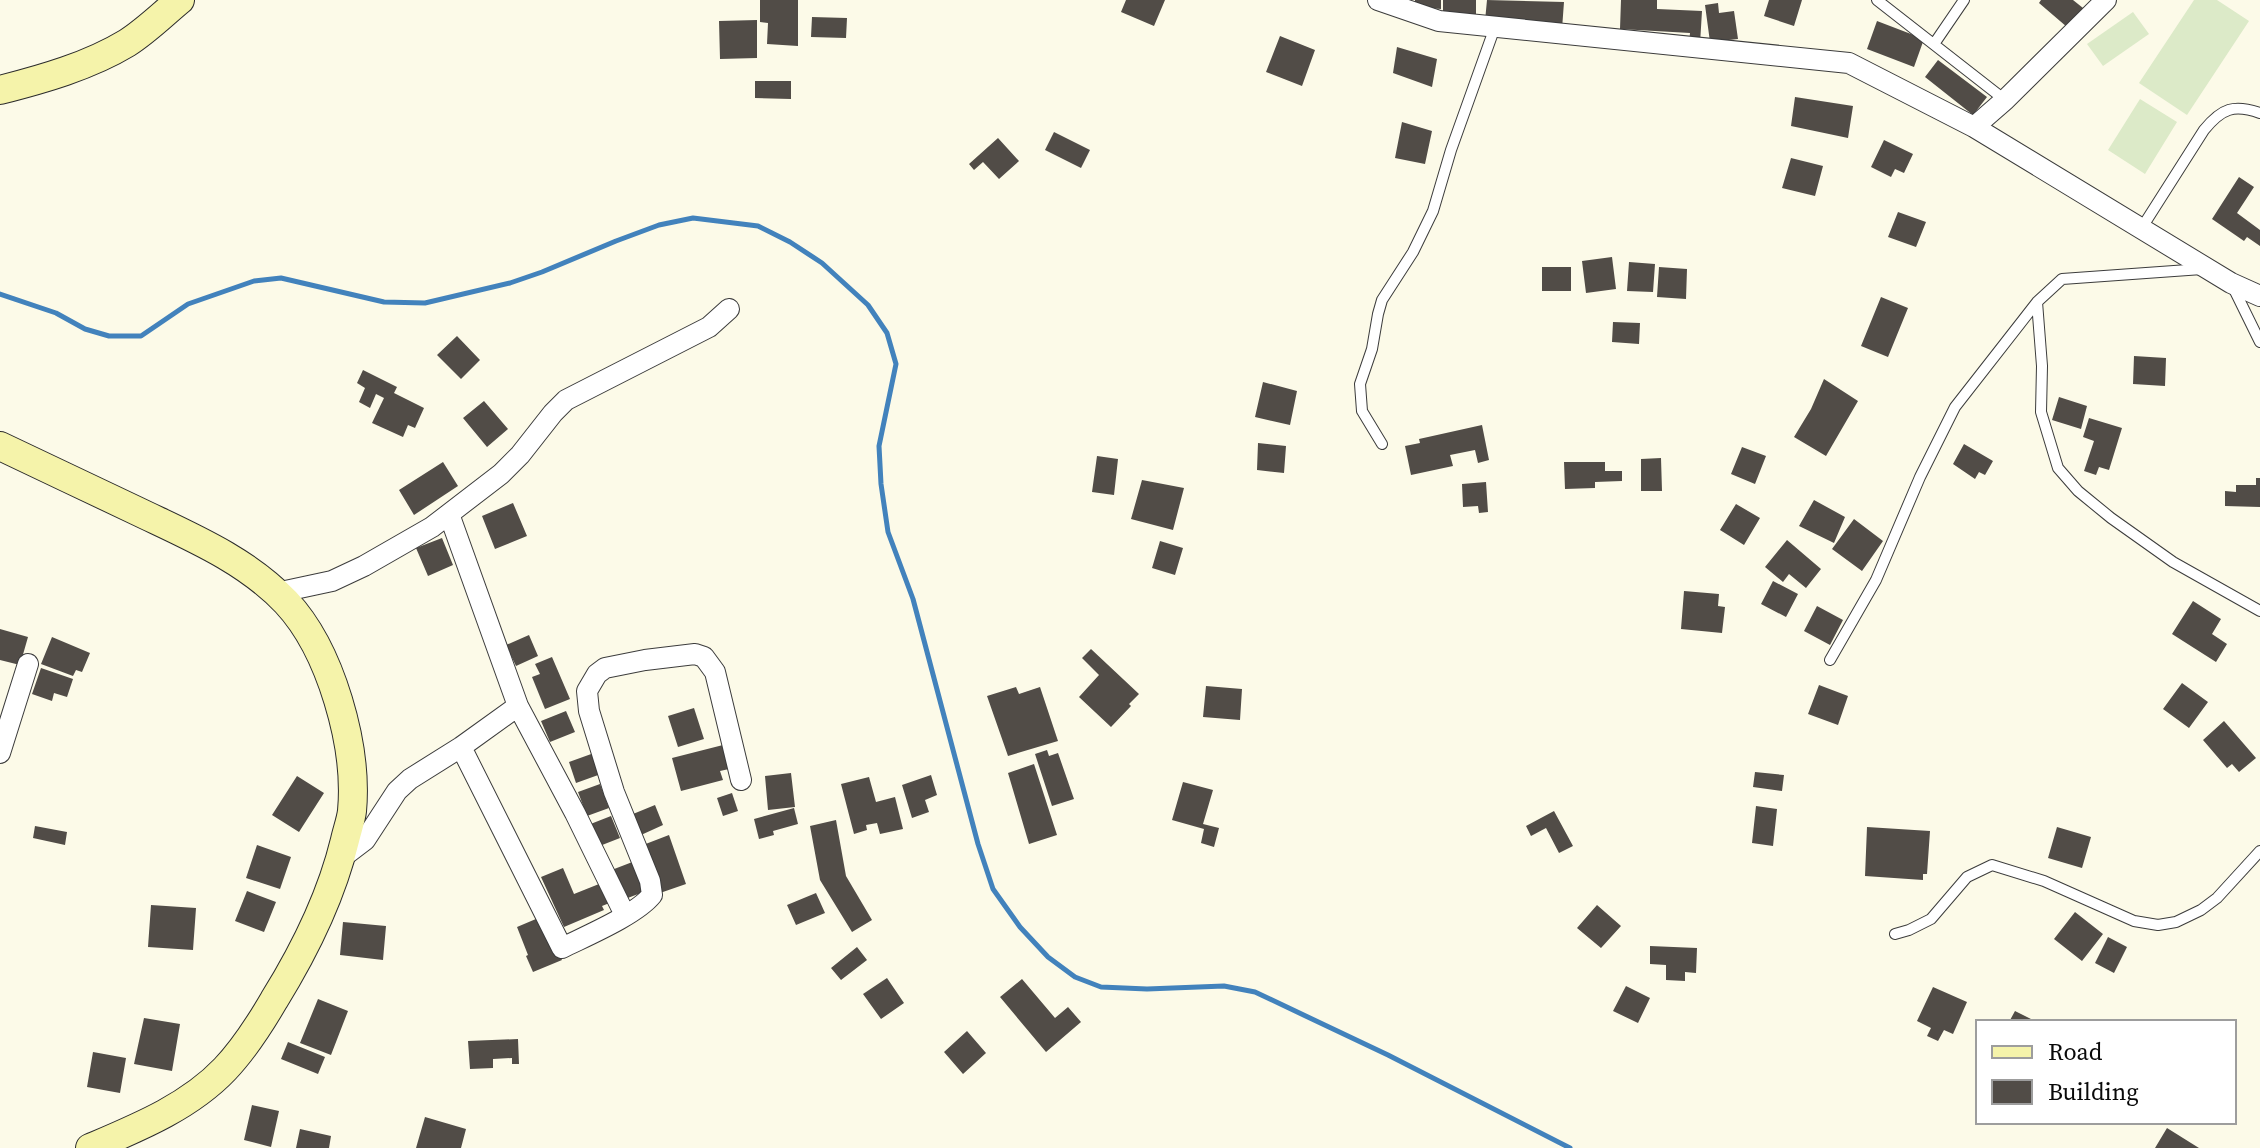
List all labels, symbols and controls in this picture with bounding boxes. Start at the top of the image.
legend [1976,1020,2236,1124]
text: Road [2048,1035,2103,1068]
text: Building [2048,1075,2139,1108]

